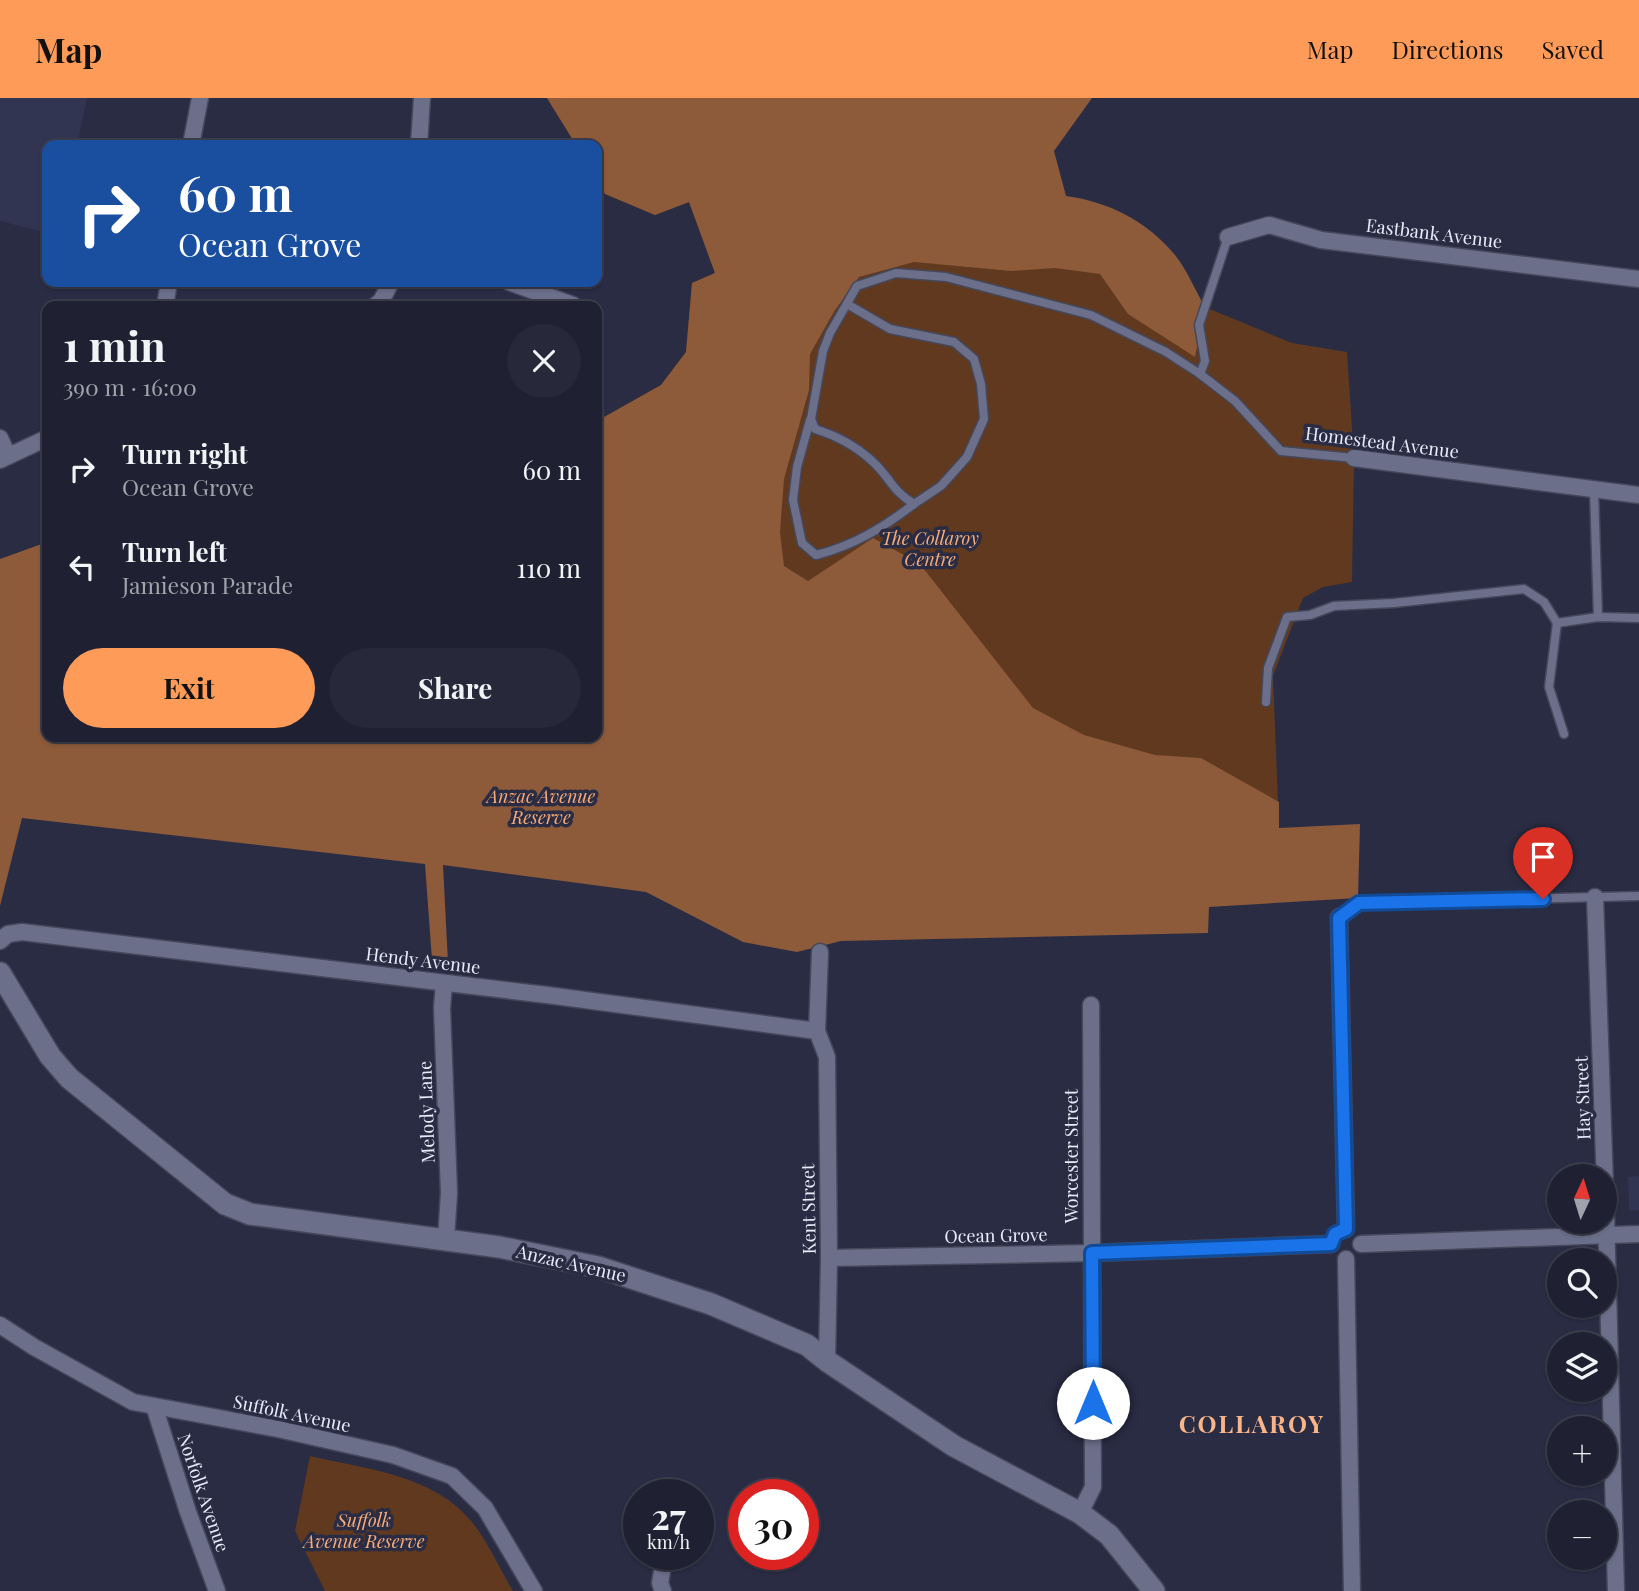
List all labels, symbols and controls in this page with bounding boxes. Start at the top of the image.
text: Map [35,27,102,71]
text: Map [1307,33,1353,65]
text: Directions [1391,33,1504,65]
text: Saved [1542,33,1604,65]
text: 60 m [178,159,293,224]
icon: right [63,168,154,259]
street label: Eastbank Avenue [1365,213,1504,253]
text: Ocean Grove [178,222,361,265]
text: 1 min [63,317,166,373]
button: close [507,324,581,398]
text: 390 m · 16:00 [63,371,197,402]
street label: Homestead Avenue [1304,421,1460,463]
text: Turn right [122,436,248,471]
icon: right [63,450,101,488]
text: 60 m [522,452,581,487]
text: Ocean Grove [122,471,254,502]
park label: The Collaroy Centre [881,526,979,571]
text: Turn left [122,534,227,569]
icon: left [63,548,101,586]
text: 110 m [517,550,581,585]
text: Jamieson Parade [122,569,293,600]
button: Exit [63,648,315,728]
button: Share [329,648,581,728]
park label: Anzac Avenue Reserve [485,784,596,829]
pin [1513,827,1573,899]
icon: arrive [1524,838,1562,876]
street label: Hendy Avenue [364,941,482,979]
street label: Hay Street [1569,1055,1595,1140]
street label: Melody Lane [412,1061,440,1164]
street label: Worcester Street [1059,1088,1083,1224]
street label: Kent Street [795,1163,821,1254]
north arrow [1547,1164,1617,1234]
map controls [1547,1164,1617,1570]
street label: Ocean Grove [944,1222,1048,1248]
street label: Anzac Avenue [513,1239,628,1287]
button: search [1547,1248,1617,1318]
button: layers [1547,1332,1617,1402]
position arrow [1056,1366,1130,1440]
street label: Suffolk Avenue [231,1389,353,1437]
district label: COLLAROY [1179,1407,1325,1439]
button: + [1547,1416,1617,1486]
street label: Norfolk Avenue [172,1430,235,1555]
speed limit sign: 30 [728,1479,819,1570]
text: 27 [651,1492,686,1539]
button: − [1547,1500,1617,1570]
park label: Suffolk Avenue Reserve [302,1508,425,1553]
text: km/h [647,1530,690,1554]

